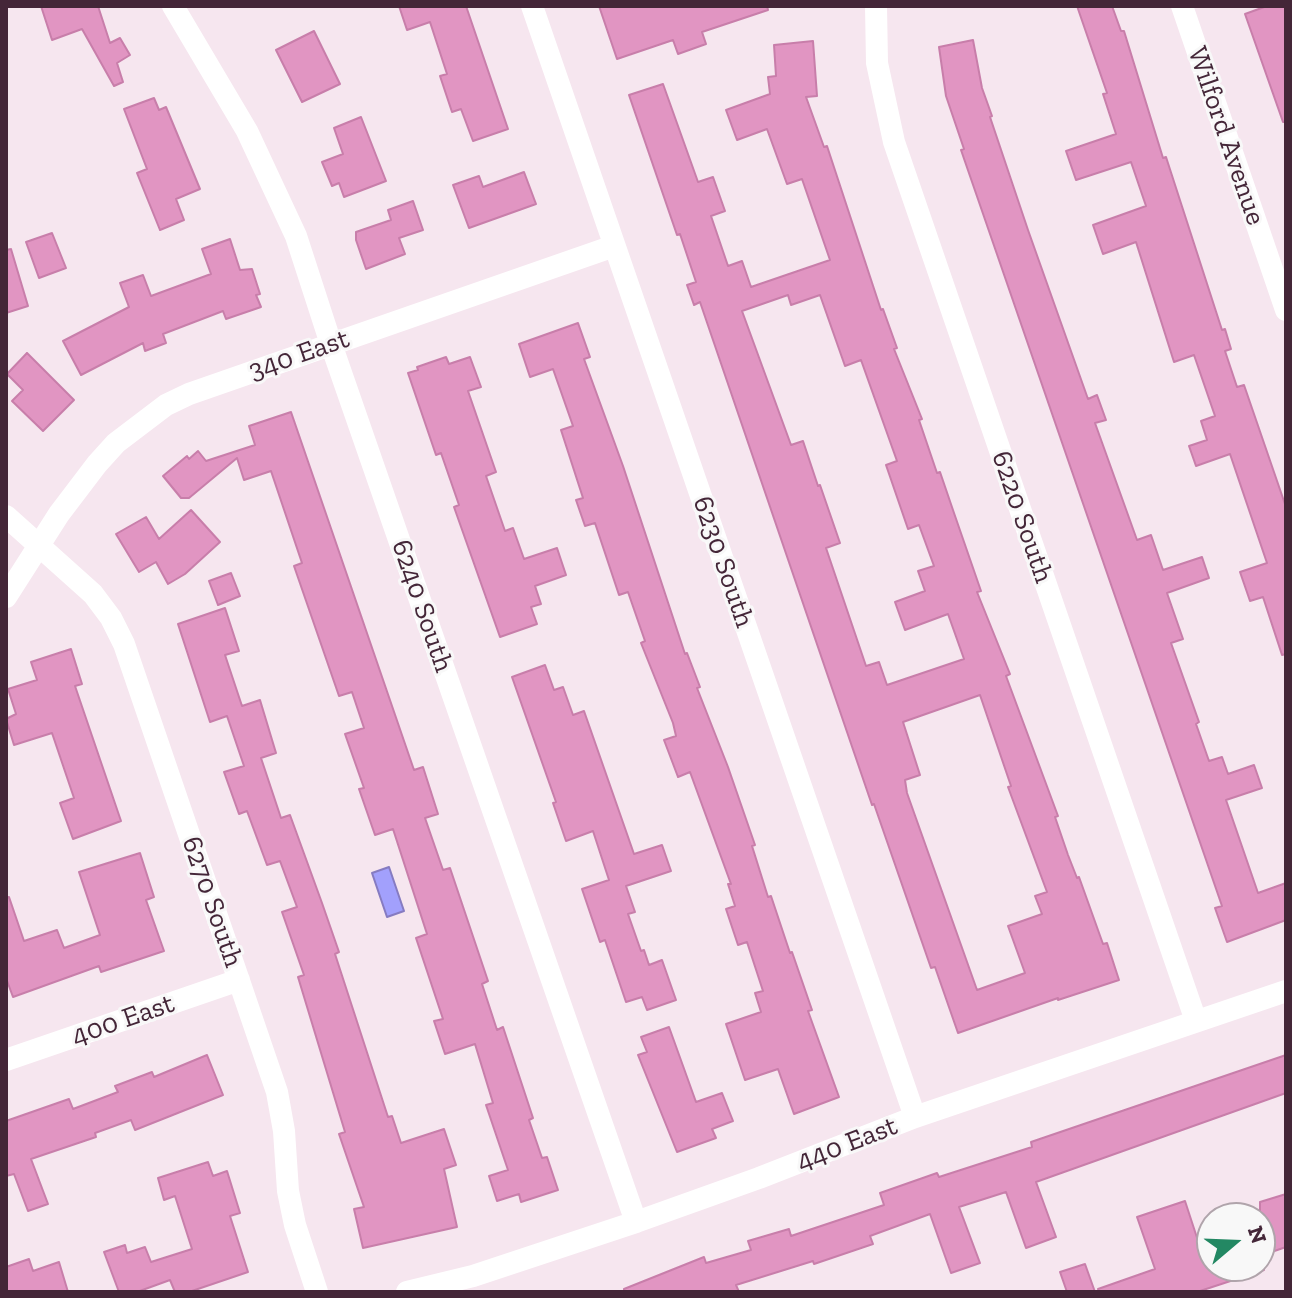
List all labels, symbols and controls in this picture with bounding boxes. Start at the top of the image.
street label: Wilford Avenue [1180,42,1272,230]
street label: 340 East [244,322,354,388]
street label: 6220 South [984,447,1060,587]
street label: 6230 South [685,492,761,632]
street label: 6240 South [384,535,460,677]
street label: 6270 South [174,832,250,972]
street label: 400 East [67,987,179,1053]
street label: 440 East [792,1109,902,1179]
north arrow [1196,1202,1276,1282]
text: N [1242,1222,1273,1247]

